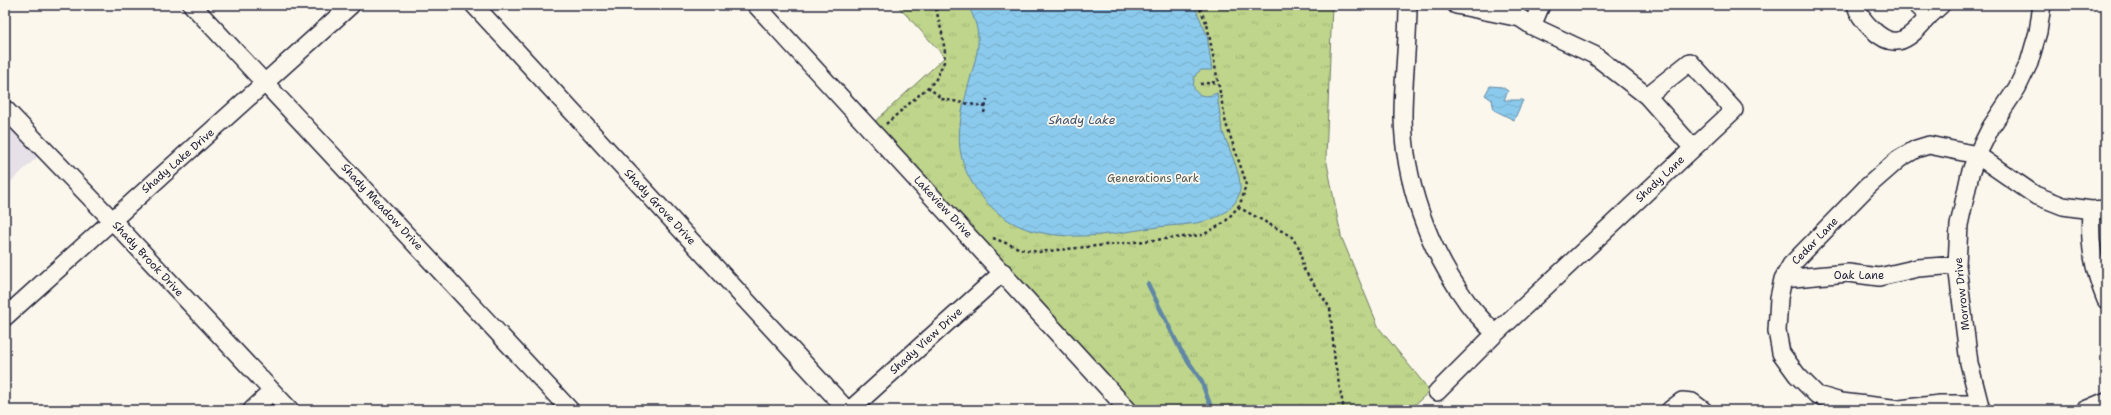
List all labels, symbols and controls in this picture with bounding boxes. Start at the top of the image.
water label: Shady Lake [1048,112,1116,128]
street label: Shady Lake Drive [138,125,218,197]
street label: Shady Lane [1632,152,1688,206]
street label: Shady Meadow Drive [338,160,426,254]
street label: Shady Grove Drive [621,166,699,248]
park label: Generations Park [1107,171,1199,186]
street label: Lakeview Drive [910,173,976,241]
street label: Cedar Lane [1788,214,1842,268]
street label: Shady Brook Drive [109,218,187,300]
street label: Morrow Drive [1951,257,1973,331]
street label: Oak Lane [1834,268,1884,283]
street label: Shady View Drive [886,304,966,378]

